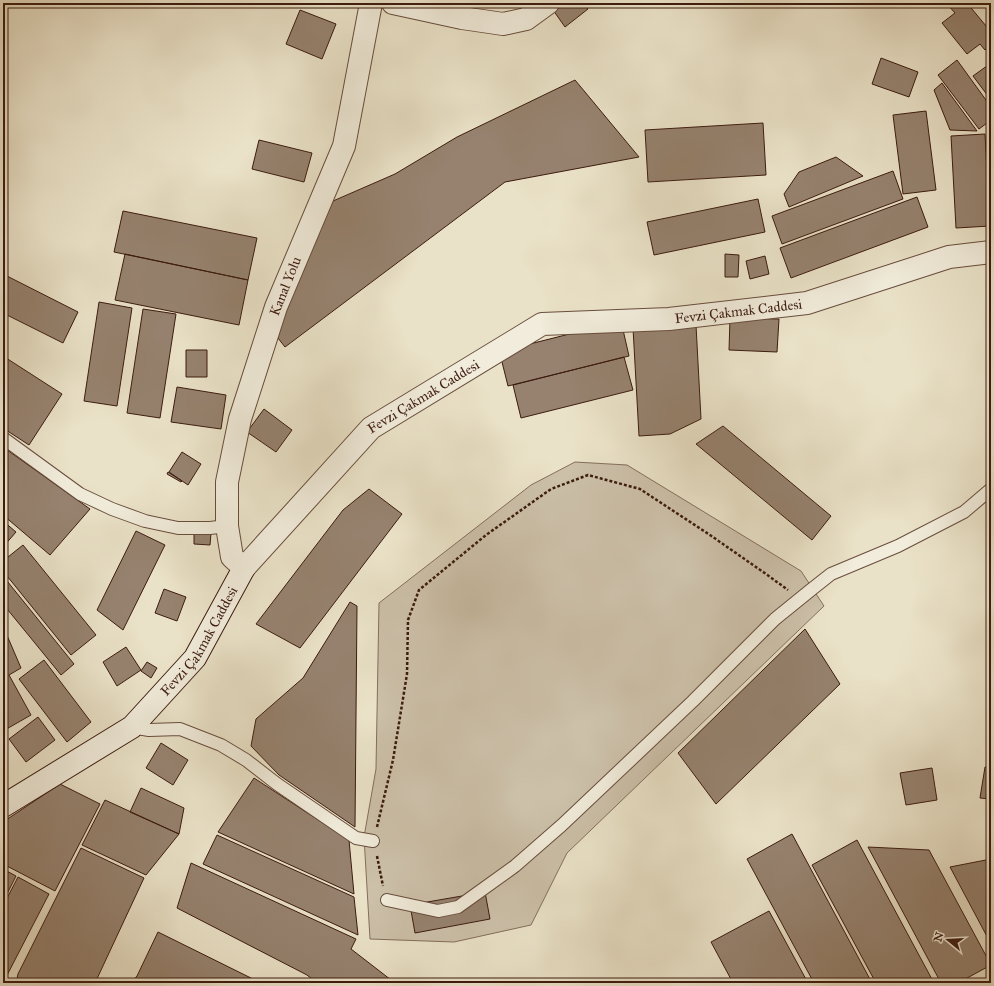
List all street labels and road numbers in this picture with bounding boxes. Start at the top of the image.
street label: Kanal Yolu [266,254,305,318]
street label: Fevzi Çakmak Caddesi [674,296,803,327]
street label: Fevzi Çakmak Caddesi [364,356,483,437]
street label: Fevzi Çakmak Caddesi [157,583,241,699]

